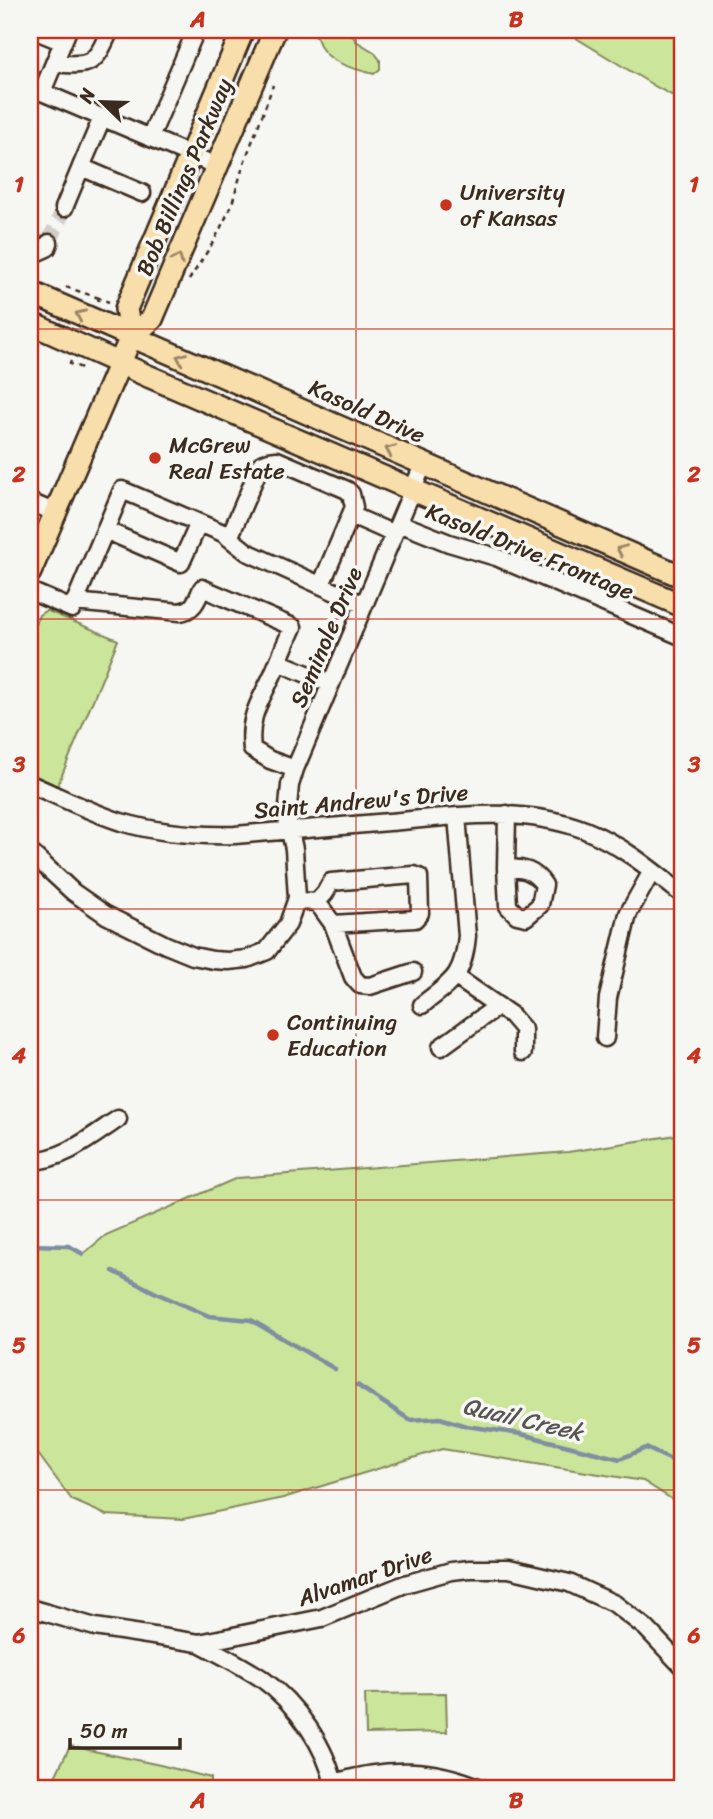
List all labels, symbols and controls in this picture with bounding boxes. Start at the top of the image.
text: A [189,0,206,40]
text: B [509,0,524,40]
north arrow [66,66,136,136]
street label: Bob Billings Parkway [124,72,245,282]
text: N [69,82,105,109]
text: 1 [14,164,24,205]
text: 1 [689,164,699,205]
place label: University of Kansas [460,172,565,239]
marker: University of Kansas [438,197,454,213]
one-way arrow [169,253,183,265]
one-way arrow [75,309,88,323]
one-way arrow [176,352,189,366]
street label: Kasold Drive [302,367,432,456]
place label: McGrew Real Estate [169,425,285,492]
one-way arrow [384,444,397,458]
marker: McGrew Real Estate [147,450,163,466]
text: 2 [11,454,26,495]
text: 2 [686,454,701,495]
street label: Kasold Drive Frontage [419,491,640,612]
one-way arrow [615,544,628,558]
street label: Seminole Drive [278,560,375,714]
text: 3 [12,744,26,785]
text: 3 [687,744,701,785]
street label: Saint Andrew's Drive [252,772,470,831]
place label: Continuing Education [287,1002,397,1069]
marker: Continuing Education [265,1027,281,1043]
text: 4 [11,1035,27,1076]
text: 4 [686,1035,702,1076]
text: 5 [12,1325,26,1366]
text: 5 [687,1325,701,1366]
water label: Quail Creek [459,1385,589,1454]
street label: Alvamar Drive [291,1534,438,1619]
text: 6 [11,1615,26,1656]
text: 6 [686,1615,701,1656]
scale bar [70,1707,180,1751]
text: 50 m [80,1712,128,1750]
text: A [189,1780,206,1819]
text: B [509,1780,524,1819]

